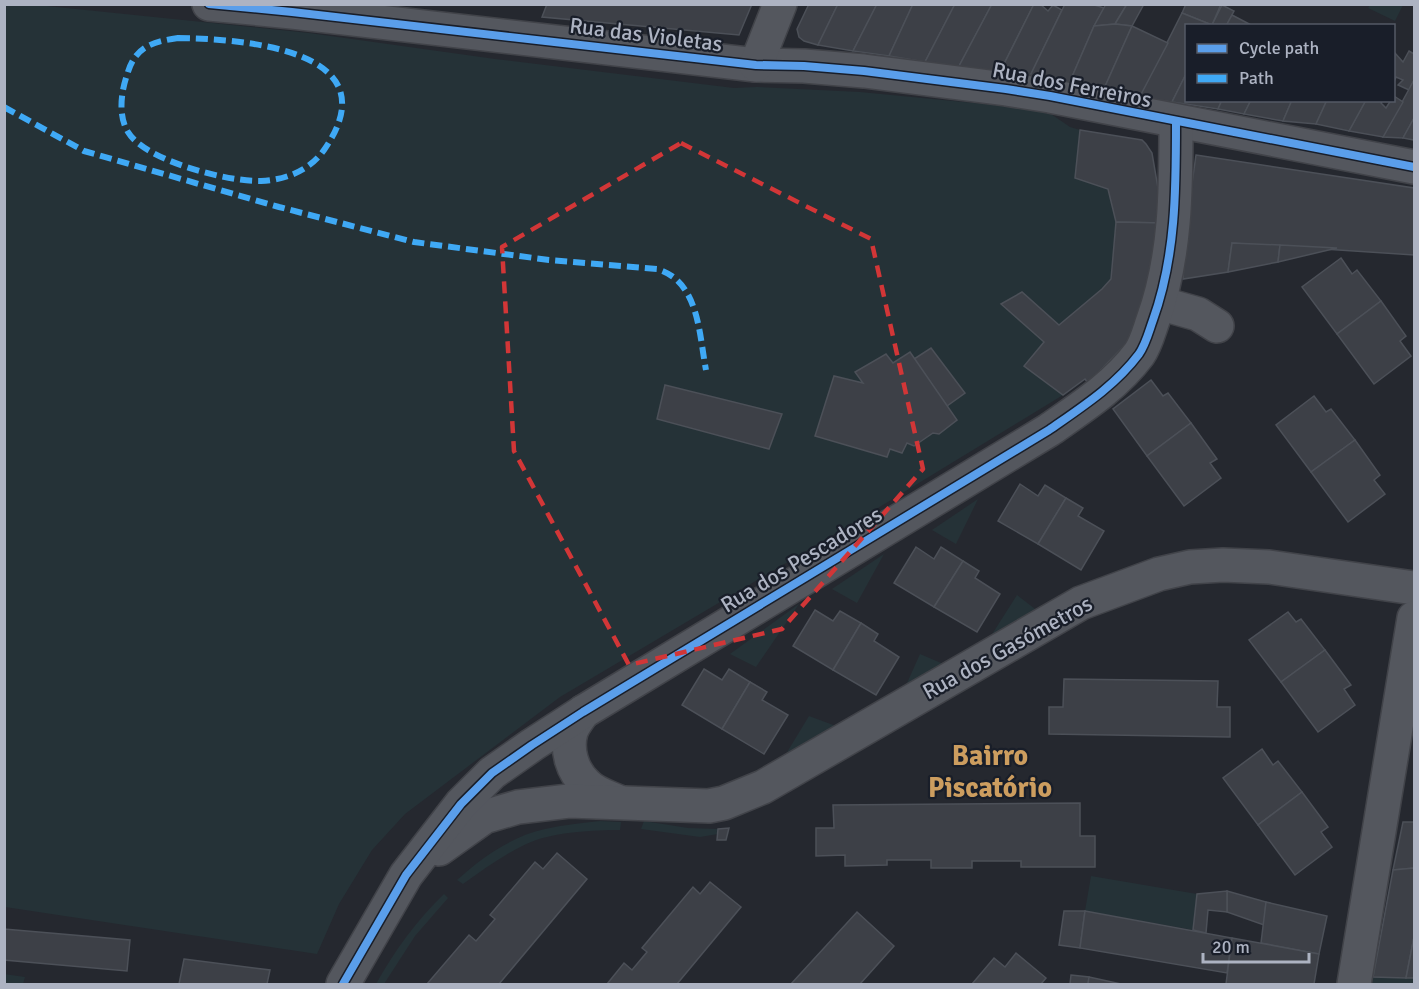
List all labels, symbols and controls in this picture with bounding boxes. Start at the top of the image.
street label: Rua das Violetas [568,12,724,57]
legend [1185,24,1395,102]
text: Cycle path [1239,37,1319,59]
street label: Rua dos Ferreiros [990,56,1154,113]
text: Path [1239,67,1274,89]
street label: Rua dos Pescadores [716,501,887,618]
street label: Rua dos Gasómetros [918,590,1097,705]
district label: Bairro Piscatório [928,739,1052,805]
scale bar [1203,926,1310,964]
text: 20 m [1212,936,1250,958]

